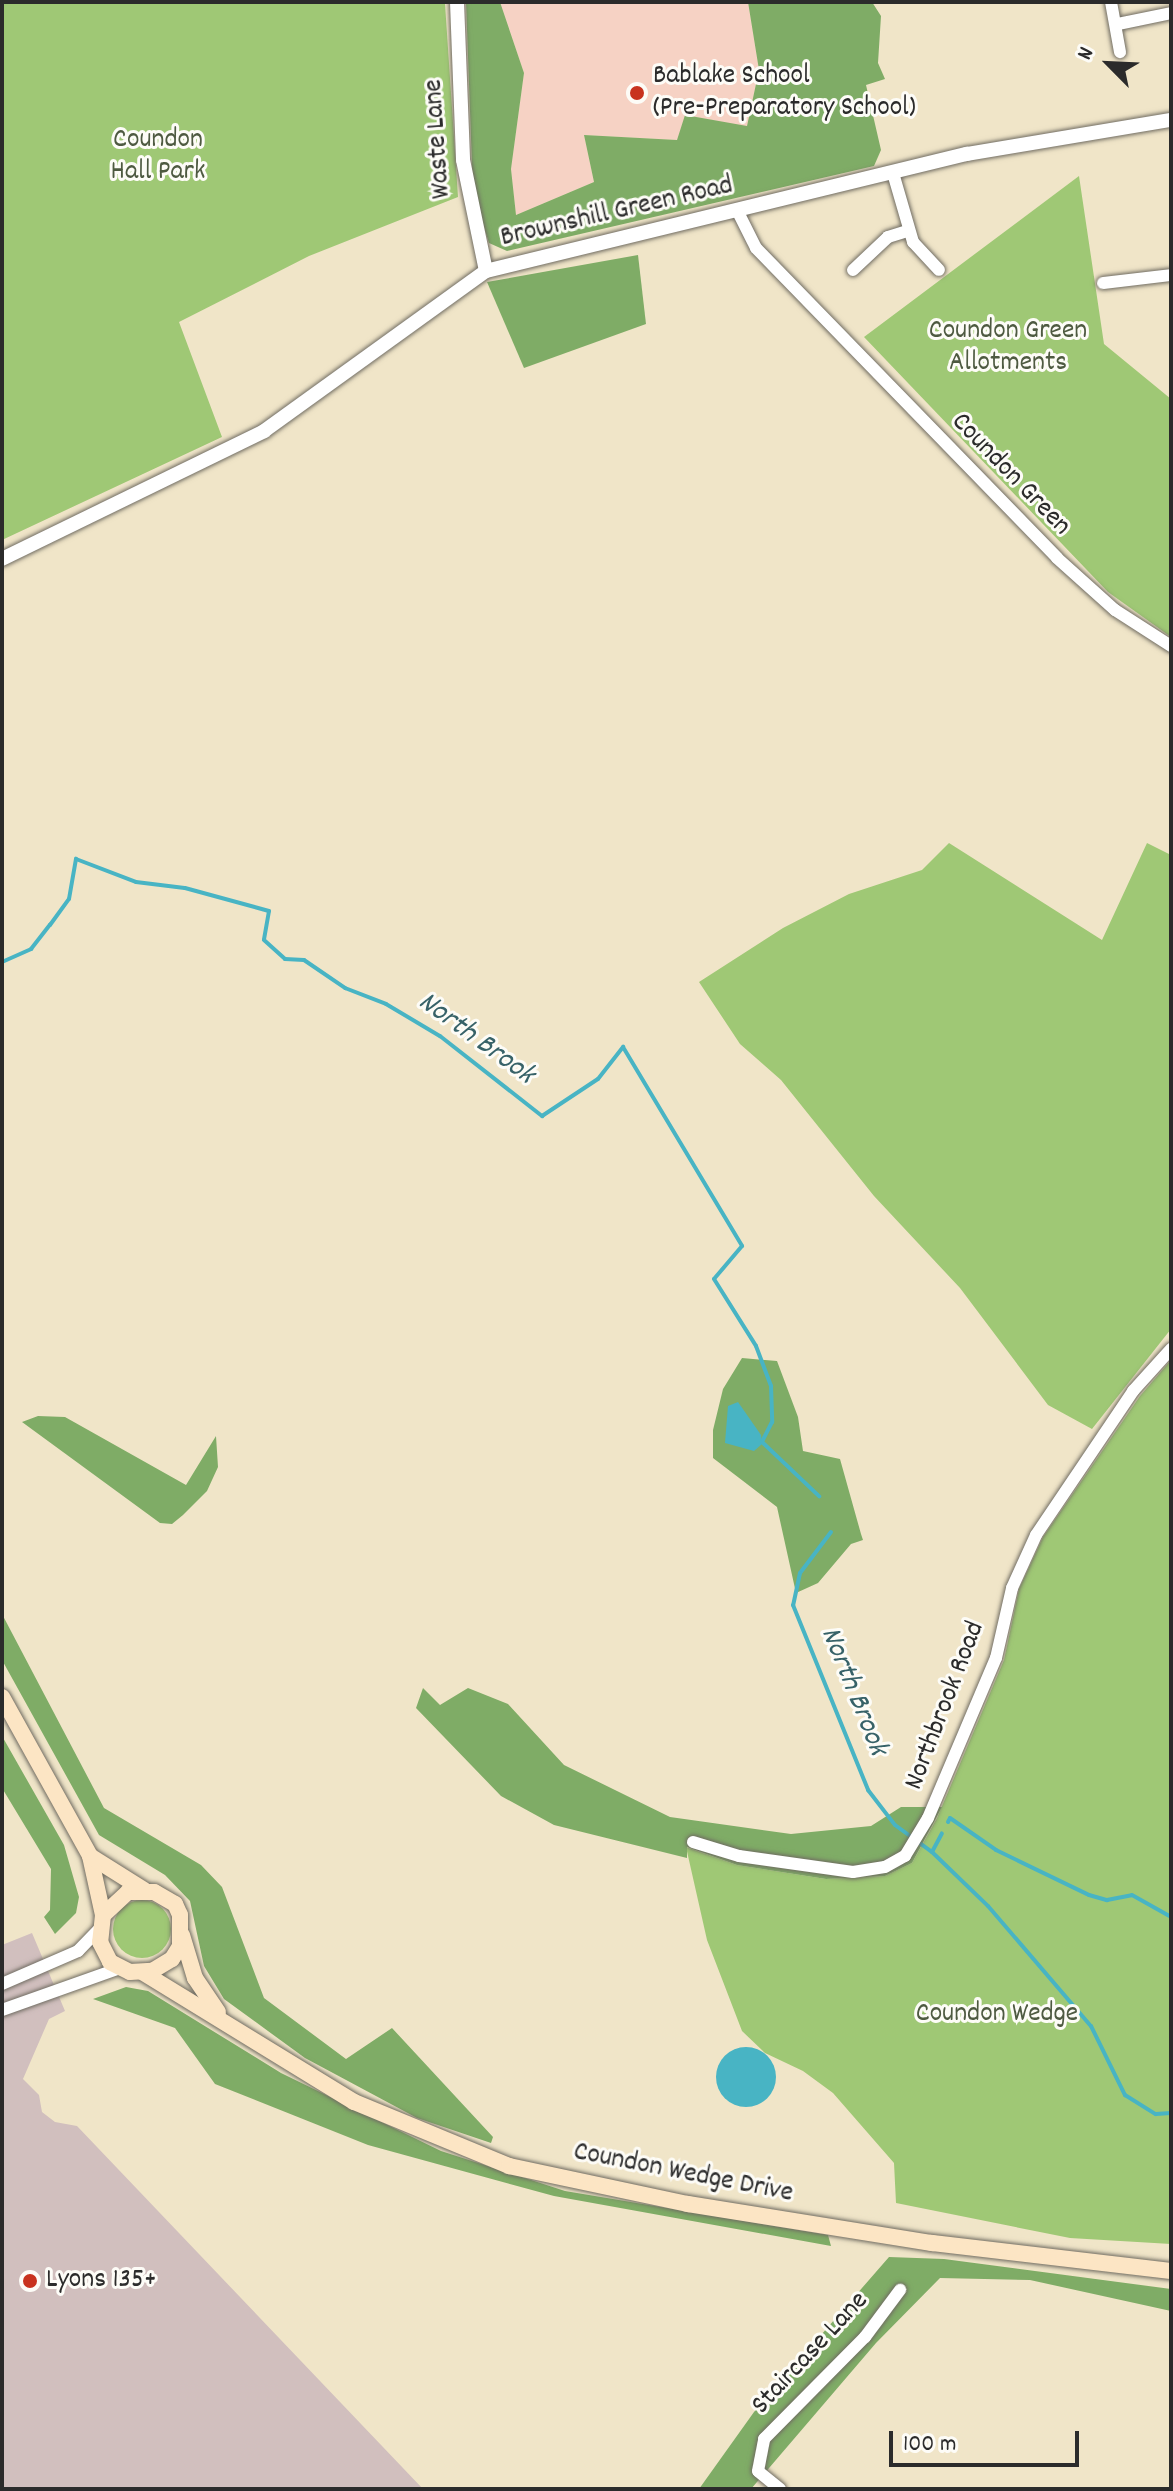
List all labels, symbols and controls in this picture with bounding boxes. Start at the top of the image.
north arrow [1069,24,1149,104]
text: N [1070,43,1103,65]
place label: Bablake School (Pre-Preparatory School) [653,60,916,126]
street label: Waste Lane [418,78,460,200]
marker: Bablake School (Pre-Preparatory School) [628,84,646,102]
park label: Coundon Hall Park [111,124,205,190]
street label: Brownshill Green Road [498,170,736,256]
park label: Coundon Green Allotments [929,315,1087,381]
street label: Coundon Green [943,406,1077,544]
water label: North Brook [410,986,540,1094]
street label: Northbrook Road [899,1617,993,1795]
water label: North Brook [810,1623,894,1761]
park label: Coundon Wedge [916,1998,1078,2032]
street label: Coundon Wedge Drive [570,2136,796,2212]
place label: Lyons 135+ [46,2264,156,2298]
marker: Lyons 135+ [21,2272,39,2290]
street label: Staircase Lane [745,2285,877,2423]
scale bar [893,2415,1083,2465]
text: 100 m [903,2428,956,2462]

